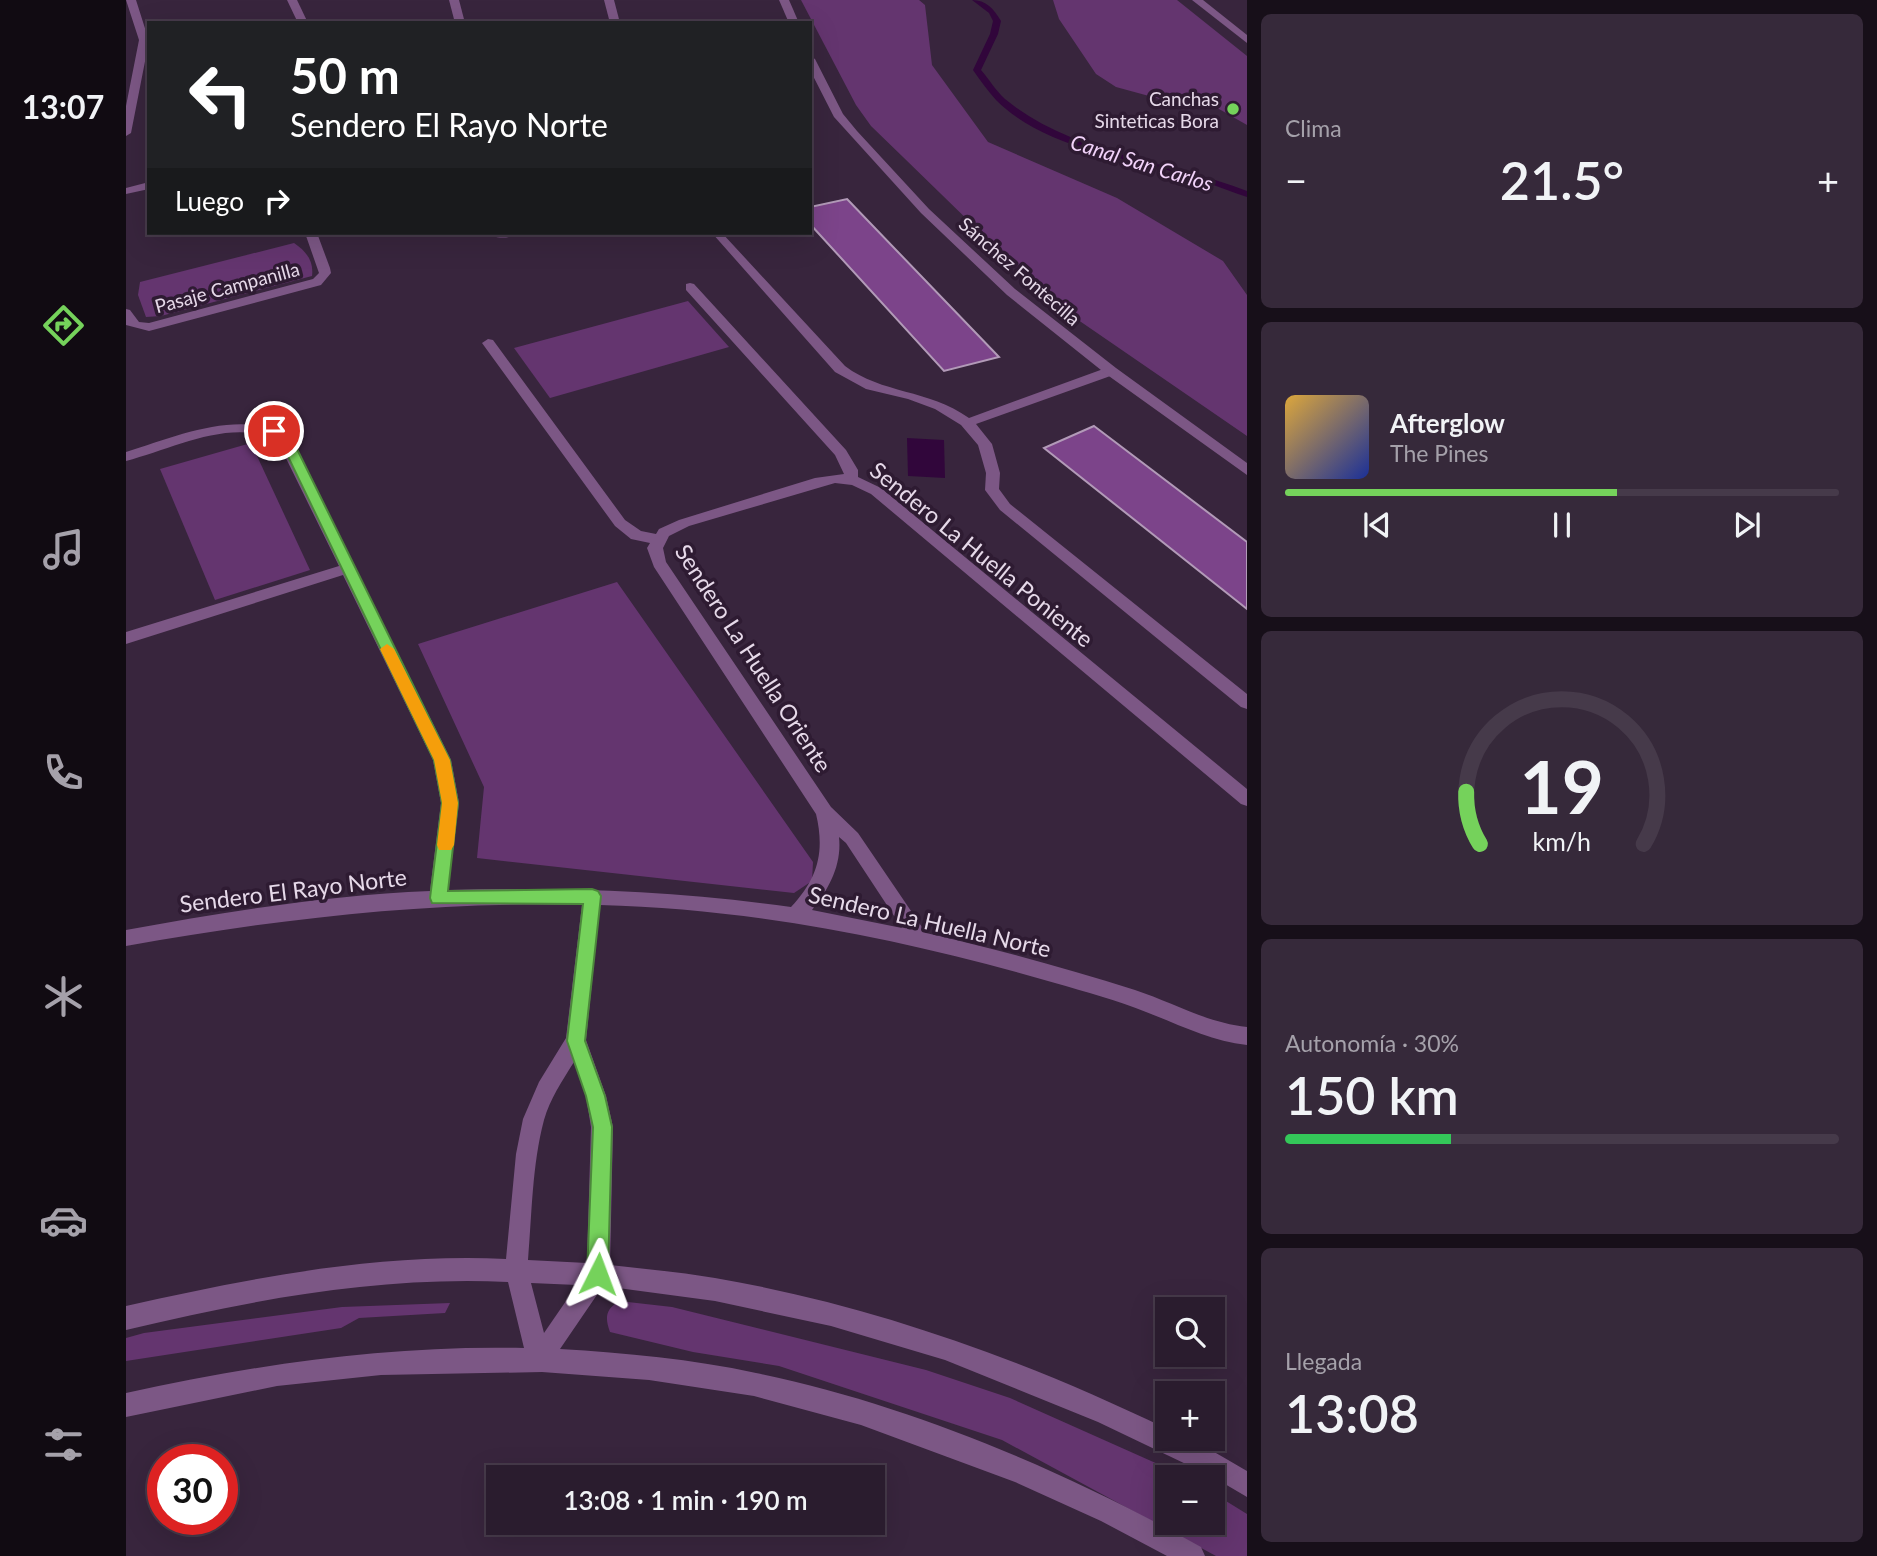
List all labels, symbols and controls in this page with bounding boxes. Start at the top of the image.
text: 50 m [290,46,400,104]
icon: left [175,49,266,140]
text: 13:07 [22,87,104,126]
place label: Canchas Sinteticas Bora [1095,87,1219,132]
marker: Canchas Sinteticas Bora [1225,101,1241,117]
text: Sendero El Rayo Norte [290,105,608,144]
text: Clima [1285,114,1342,142]
water label: Canal San Carlos [1068,128,1216,196]
text: 21.5° [1500,149,1624,211]
text: − [1285,157,1307,203]
text: + [1817,157,1839,203]
icon: right [258,182,296,220]
text: Luego [175,185,244,217]
street label: Sánchez Fontecilla [955,212,1085,330]
street label: Pasaje Campanilla [152,257,302,317]
icon: directions [39,301,88,350]
pin [244,401,304,461]
text: Afterglow [1390,407,1505,439]
icon: arrive [255,412,293,450]
text: The Pines [1390,439,1488,467]
street label: Sendero La Huella Poniente [865,455,1099,653]
icon: previous [1358,506,1396,544]
icon: pause [1543,506,1581,544]
icon: next [1728,506,1766,544]
icon: music [39,525,88,574]
street label: Sendero La Huella Oriente [670,539,838,777]
text: 19 [1520,742,1604,830]
icon: phone [39,748,88,797]
text: km/h [1533,826,1591,856]
street label: Sendero El Rayo Norte [178,862,408,918]
street label: Sendero La Huella Norte [806,879,1054,963]
icon: climate [39,972,88,1021]
text: Autonomía · 30% [1285,1029,1459,1057]
text: 150 km [1285,1064,1459,1126]
icon: car [39,1196,88,1245]
position arrow [561,1237,635,1311]
map controls [1155,1297,1225,1535]
button: search [1155,1297,1225,1367]
text: Llegada [1285,1347,1362,1375]
button: + [1155,1381,1225,1451]
text: 13:08 [1285,1382,1419,1444]
icon: filters [39,1420,88,1469]
speed limit sign: 30 [147,1444,238,1535]
button: − [1155,1465,1225,1535]
text: 13:08 · 1 min · 190 m [563,1484,808,1516]

